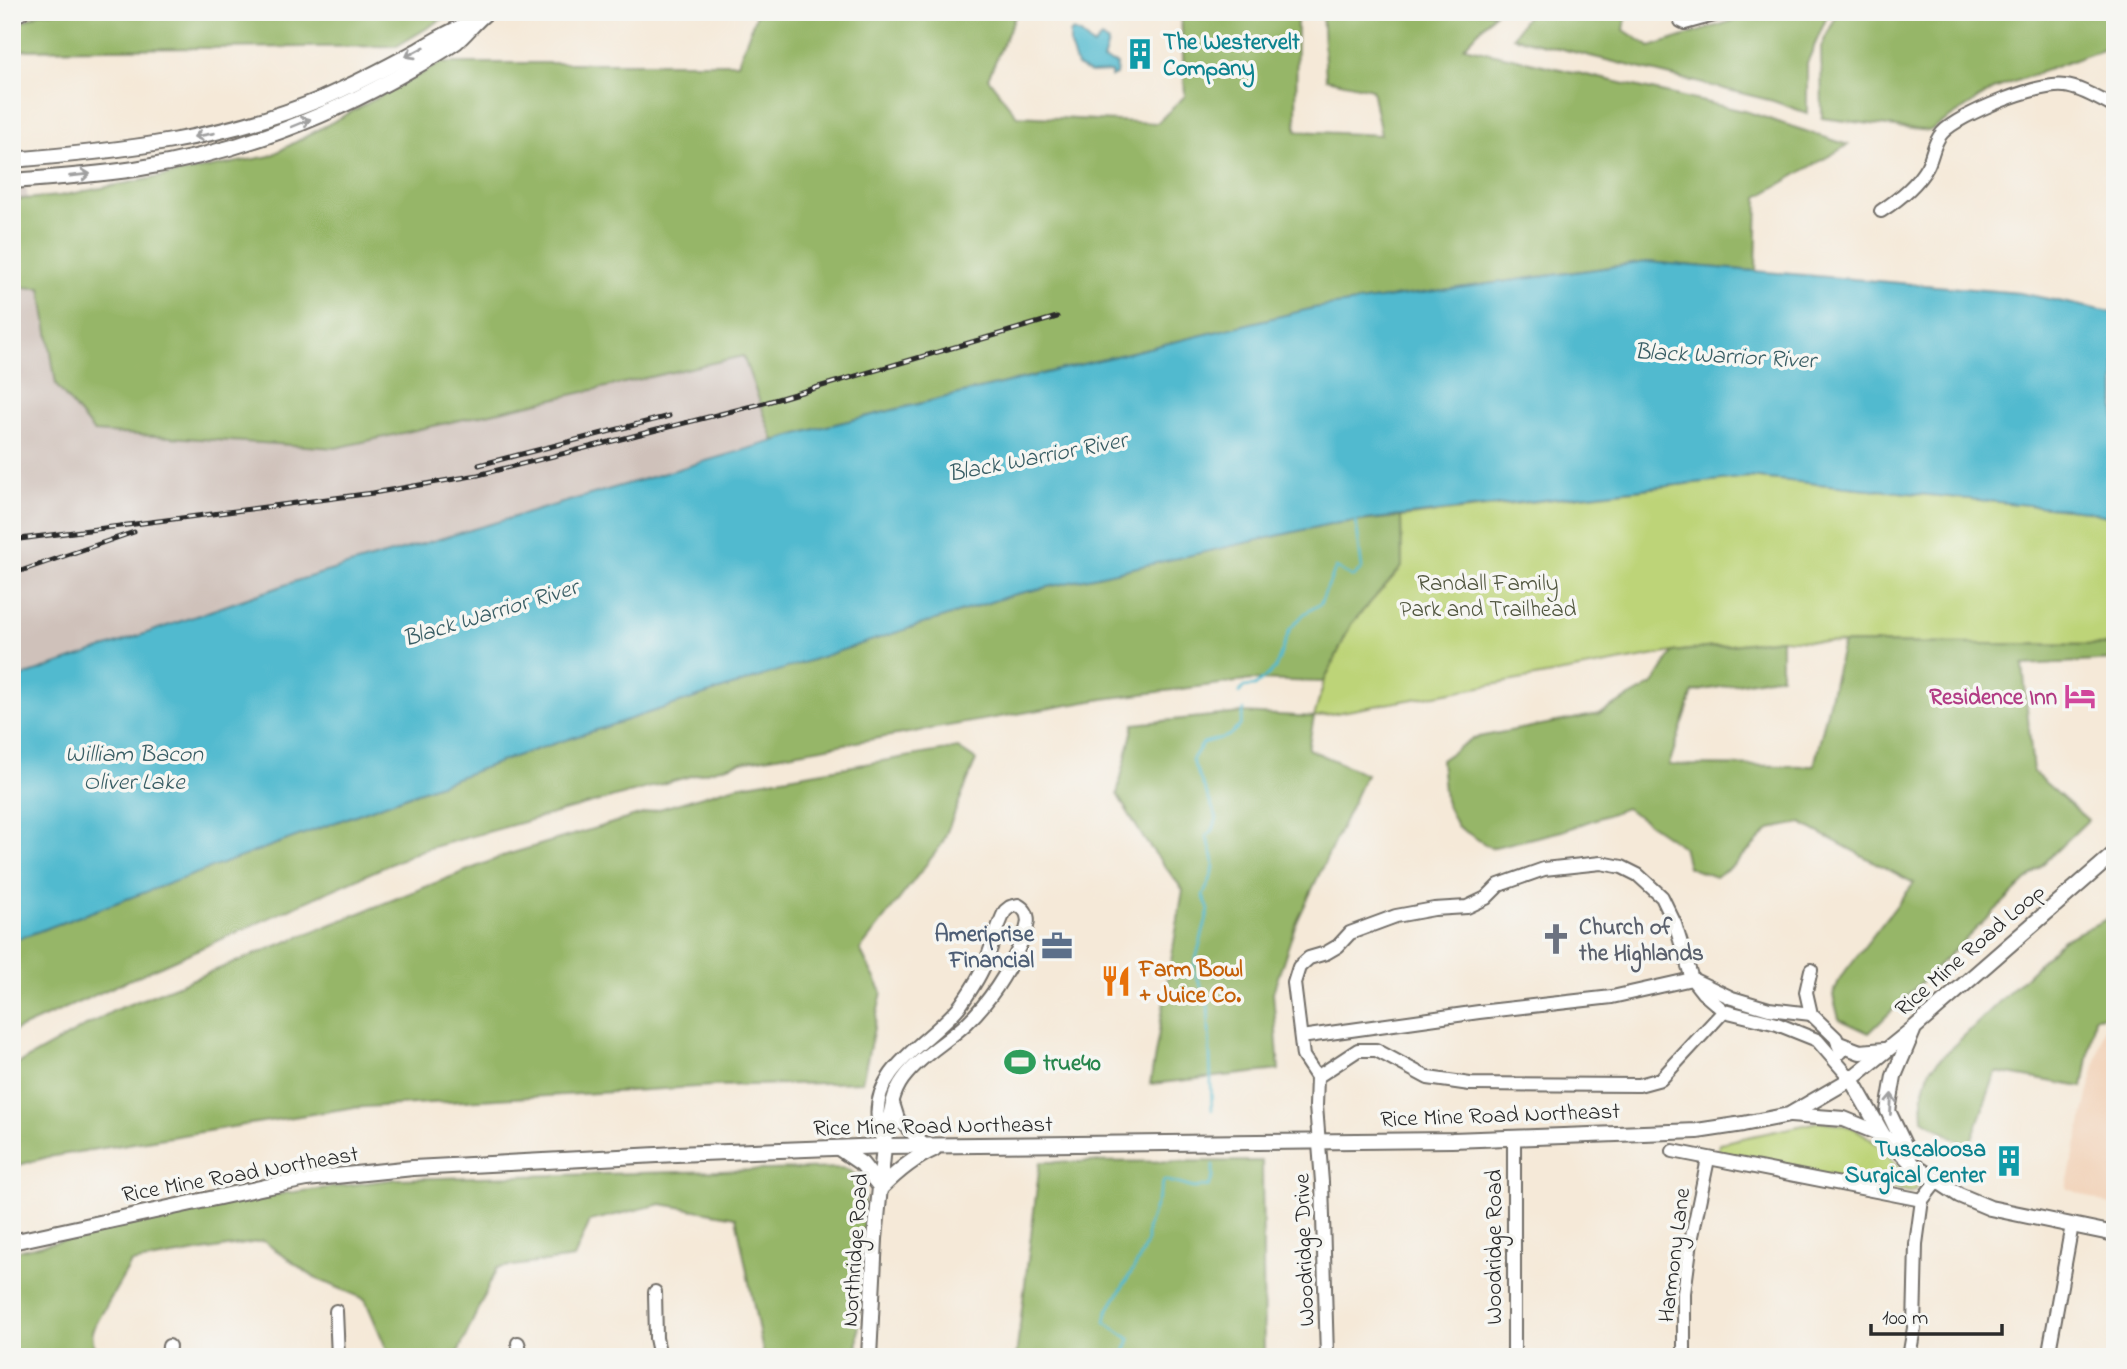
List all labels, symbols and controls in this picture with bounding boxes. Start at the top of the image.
place label: The Westervelt Company [1163,27,1300,88]
building icon: The Westervelt Company [1123,37,1157,71]
one-way arrow [405,45,425,59]
one-way arrow [289,116,311,129]
one-way arrow [193,129,216,143]
one-way arrow [68,168,91,181]
water label: Black Warrior River [1633,335,1819,380]
water label: Black Warrior River [945,423,1132,493]
park label: Randall Family Park and Trailhead [1399,568,1577,627]
water label: Black Warrior River [399,570,585,658]
hotel icon: Residence Inn [2063,679,2097,713]
place label: Residence Inn [1929,682,2057,715]
water label: William Bacon Oliver Lake [65,738,204,801]
street label: Rice Mine Road Loop [1888,876,2053,1025]
place label: Church of the Highlands [1578,912,1704,973]
place label: Ameriprise Financial [935,919,1035,978]
church icon: Church of the Highlands [1539,922,1573,956]
office icon: Ameriprise Financial [1040,929,1074,963]
place label: Farm Bowl + Juice Co. [1138,954,1243,1013]
restaurant icon: Farm Bowl + Juice Co. [1099,964,1133,998]
sports icon: true40 [1003,1045,1037,1079]
place label: true40 [1042,1048,1101,1081]
one-way arrow [1885,1093,1898,1116]
street label: Rice Mine Road Northeast [1380,1096,1621,1137]
street label: Rice Mine Road Northeast [813,1109,1053,1146]
place label: Tuscaloosa Surgical Center [1845,1134,1987,1195]
street label: Rice Mine Road Northeast [119,1138,362,1213]
building icon: Tuscaloosa Surgical Center [1992,1144,2026,1178]
street label: Woodridge Road [1479,1169,1513,1325]
street label: Northridge Road [835,1172,879,1328]
street label: Woodridge Drive [1286,1172,1326,1327]
street label: Harmony Lane [1651,1186,1702,1325]
scale bar [1871,1292,2003,1336]
text: 100 m [1882,1304,1928,1334]

